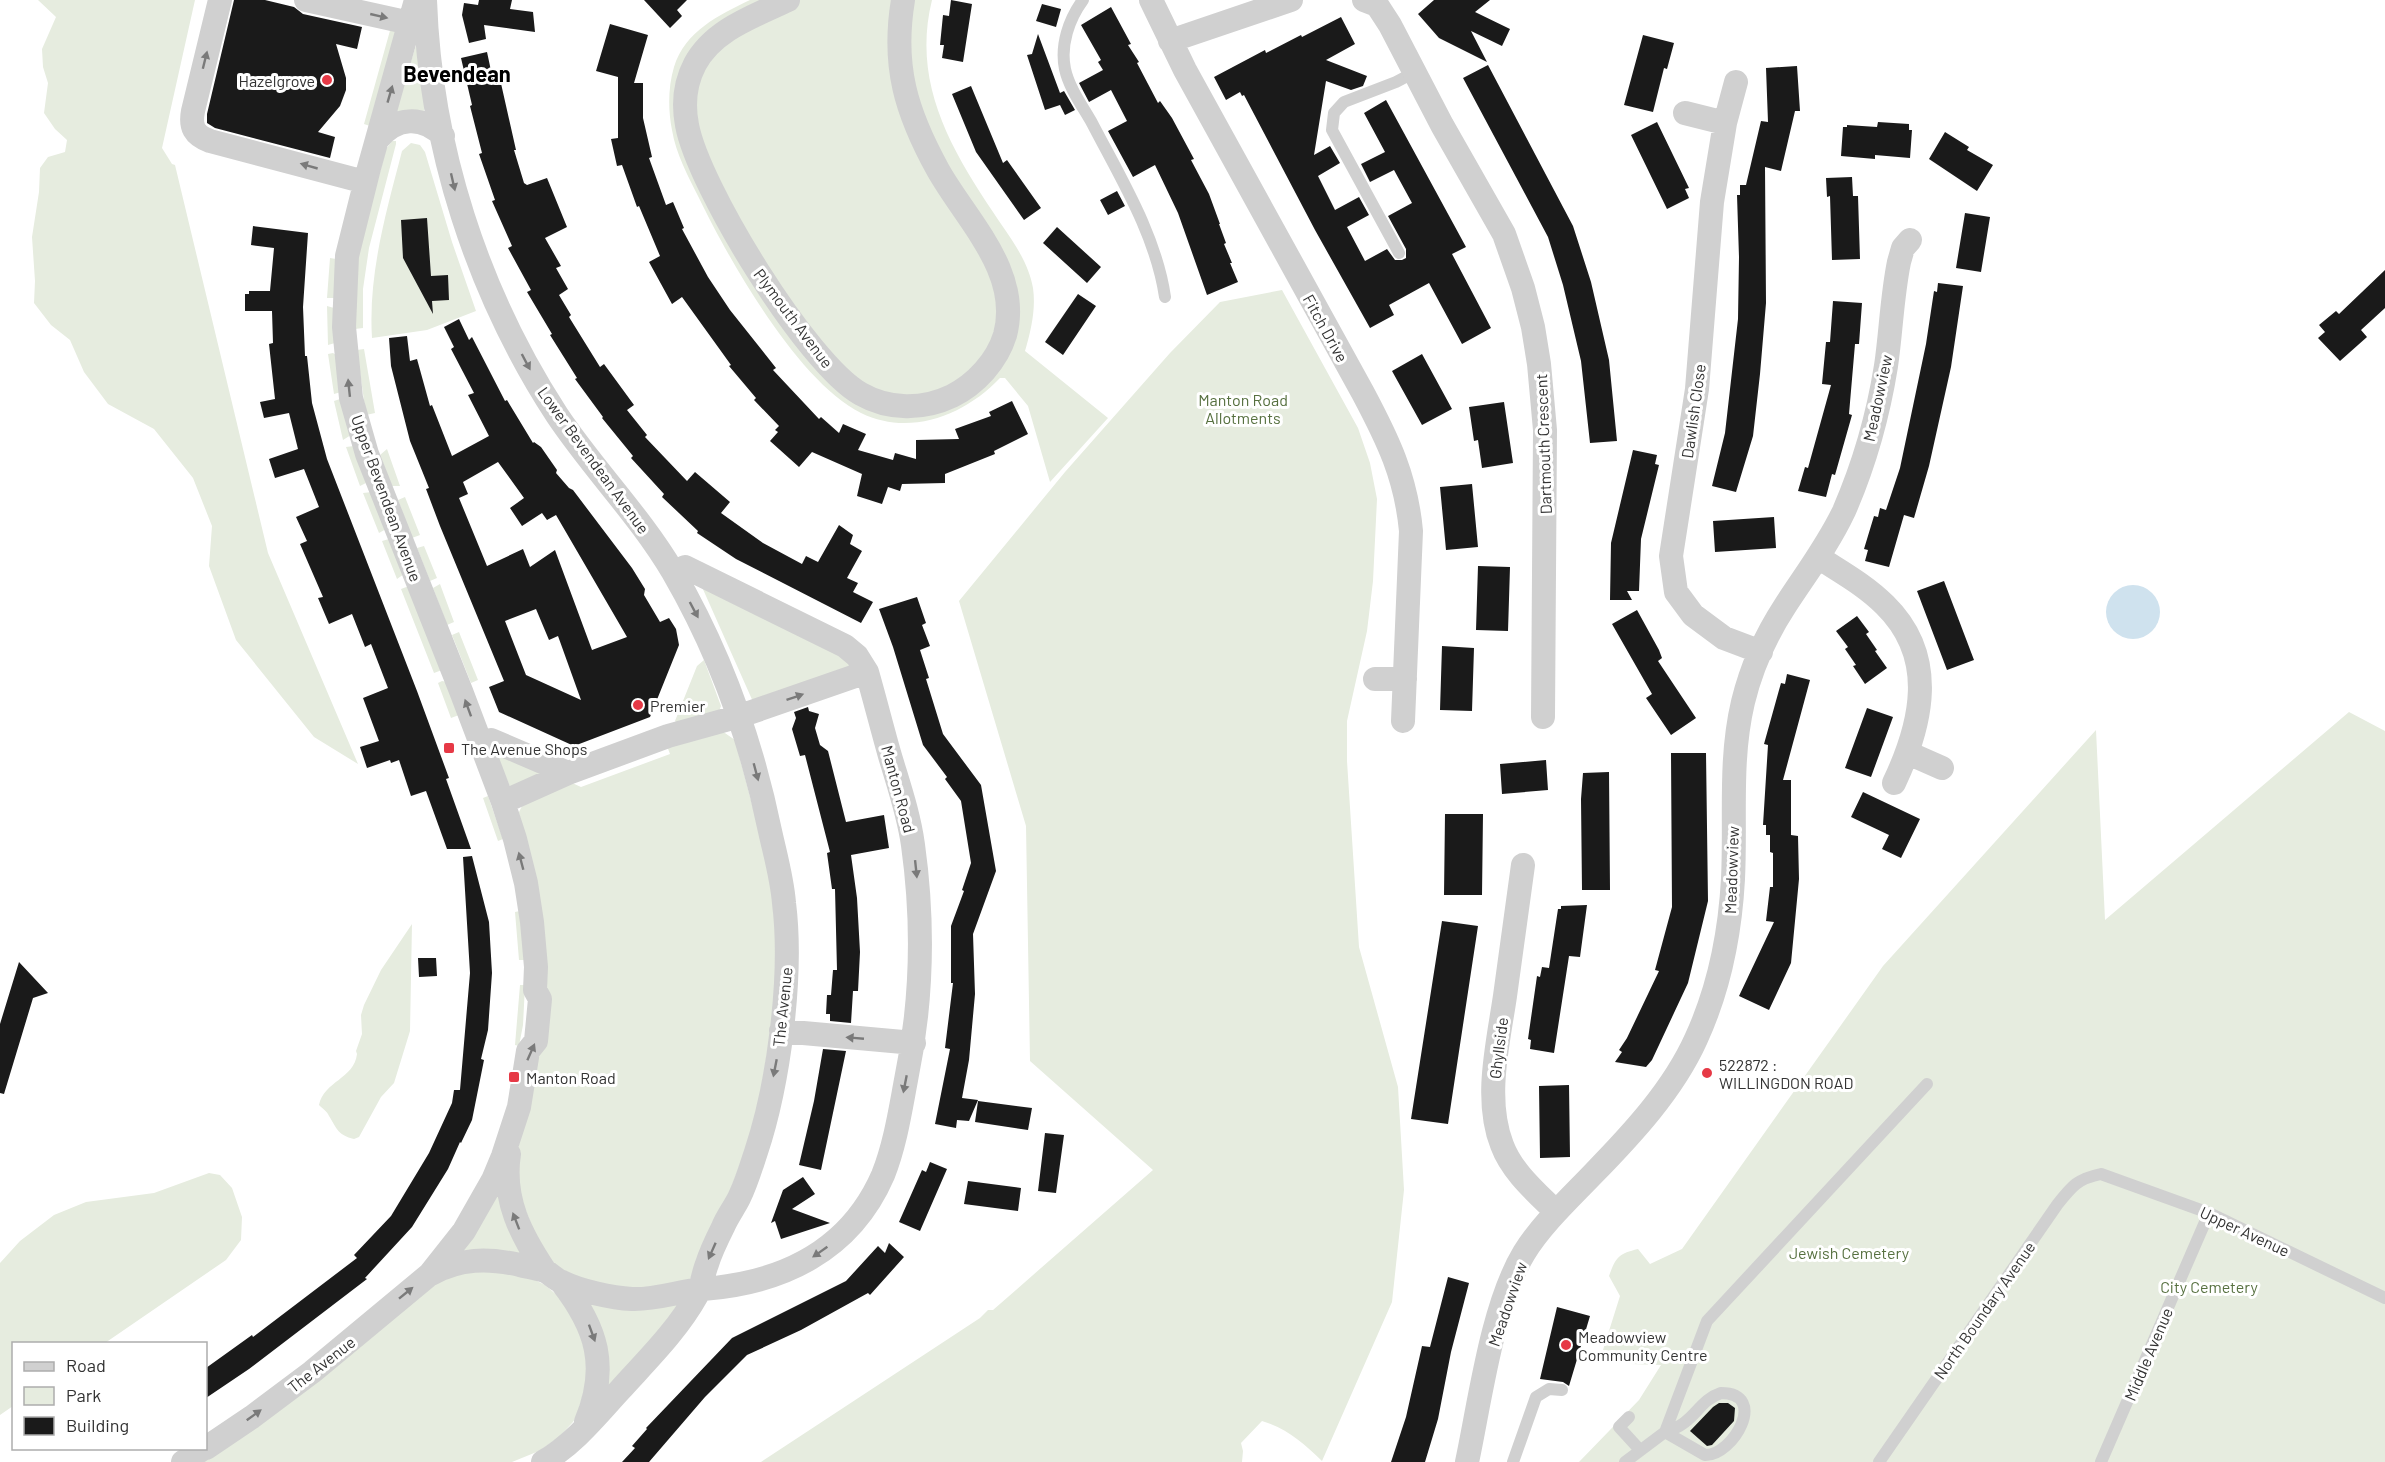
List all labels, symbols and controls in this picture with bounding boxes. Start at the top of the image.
one-way arrow [369,12,388,22]
one-way arrow [201,50,211,69]
district label: Bevendean [403,60,511,86]
place label: Hazelgrove [238,71,315,90]
marker: Hazelgrove [320,73,334,87]
one-way arrow [386,85,396,103]
one-way arrow [300,161,318,170]
one-way arrow [449,173,459,191]
street label: Plymouth Avenue [750,265,838,371]
street label: Fitch Drive [1300,291,1352,365]
street label: Meadowview [1859,352,1896,443]
one-way arrow [521,354,531,371]
street label: Dawlish Close [1677,363,1709,459]
street label: Dartmouth Crescent [1531,373,1555,515]
one-way arrow [345,378,354,397]
street label: Lower Bevendean Avenue [534,383,654,537]
park label: Manton Road Allotments [1198,390,1288,427]
street label: Upper Bevendean Avenue [348,412,426,584]
one-way arrow [689,602,699,619]
one-way arrow [786,691,804,701]
place label: Premier [650,696,706,715]
marker: Premier [631,698,645,712]
one-way arrow [462,699,472,717]
place label: The Avenue Shops [461,739,588,758]
marker: The Avenue Shops [442,741,456,755]
street label: Manton Road [878,743,920,835]
one-way arrow [751,763,761,781]
street label: Meadowview [1720,825,1742,914]
one-way arrow [515,852,525,870]
one-way arrow [911,859,920,878]
street label: The Avenue [768,966,796,1048]
street label: Ghyllside [1485,1016,1511,1080]
one-way arrow [846,1033,865,1042]
one-way arrow [526,1042,536,1060]
place label: 522872 : WILLINGDON ROAD [1719,1055,1853,1092]
one-way arrow [770,1059,779,1078]
marker: 522872 : WILLINGDON ROAD [1700,1066,1714,1080]
place label: Manton Road [526,1068,616,1087]
marker: Manton Road [507,1070,521,1084]
one-way arrow [900,1074,909,1093]
street label: Upper Avenue [2197,1202,2293,1260]
one-way arrow [511,1211,521,1229]
street label: North Boundary Avenue [1929,1238,2039,1382]
one-way arrow [707,1243,717,1261]
park label: Jewish Cemetery [1789,1243,1910,1262]
one-way arrow [812,1246,828,1258]
street label: Meadowview [1484,1259,1531,1349]
park label: City Cemetery [2160,1277,2258,1296]
one-way arrow [399,1288,414,1300]
street label: Middle Avenue [2120,1305,2176,1403]
one-way arrow [587,1324,597,1342]
place label: Meadowview Community Centre [1578,1327,1708,1364]
street label: The Avenue [284,1332,358,1396]
marker: Meadowview Community Centre [1559,1338,1573,1352]
legend [12,1342,207,1450]
text: Road [66,1354,106,1376]
text: Park [66,1384,101,1406]
one-way arrow [246,1409,262,1421]
text: Building [66,1414,129,1436]

